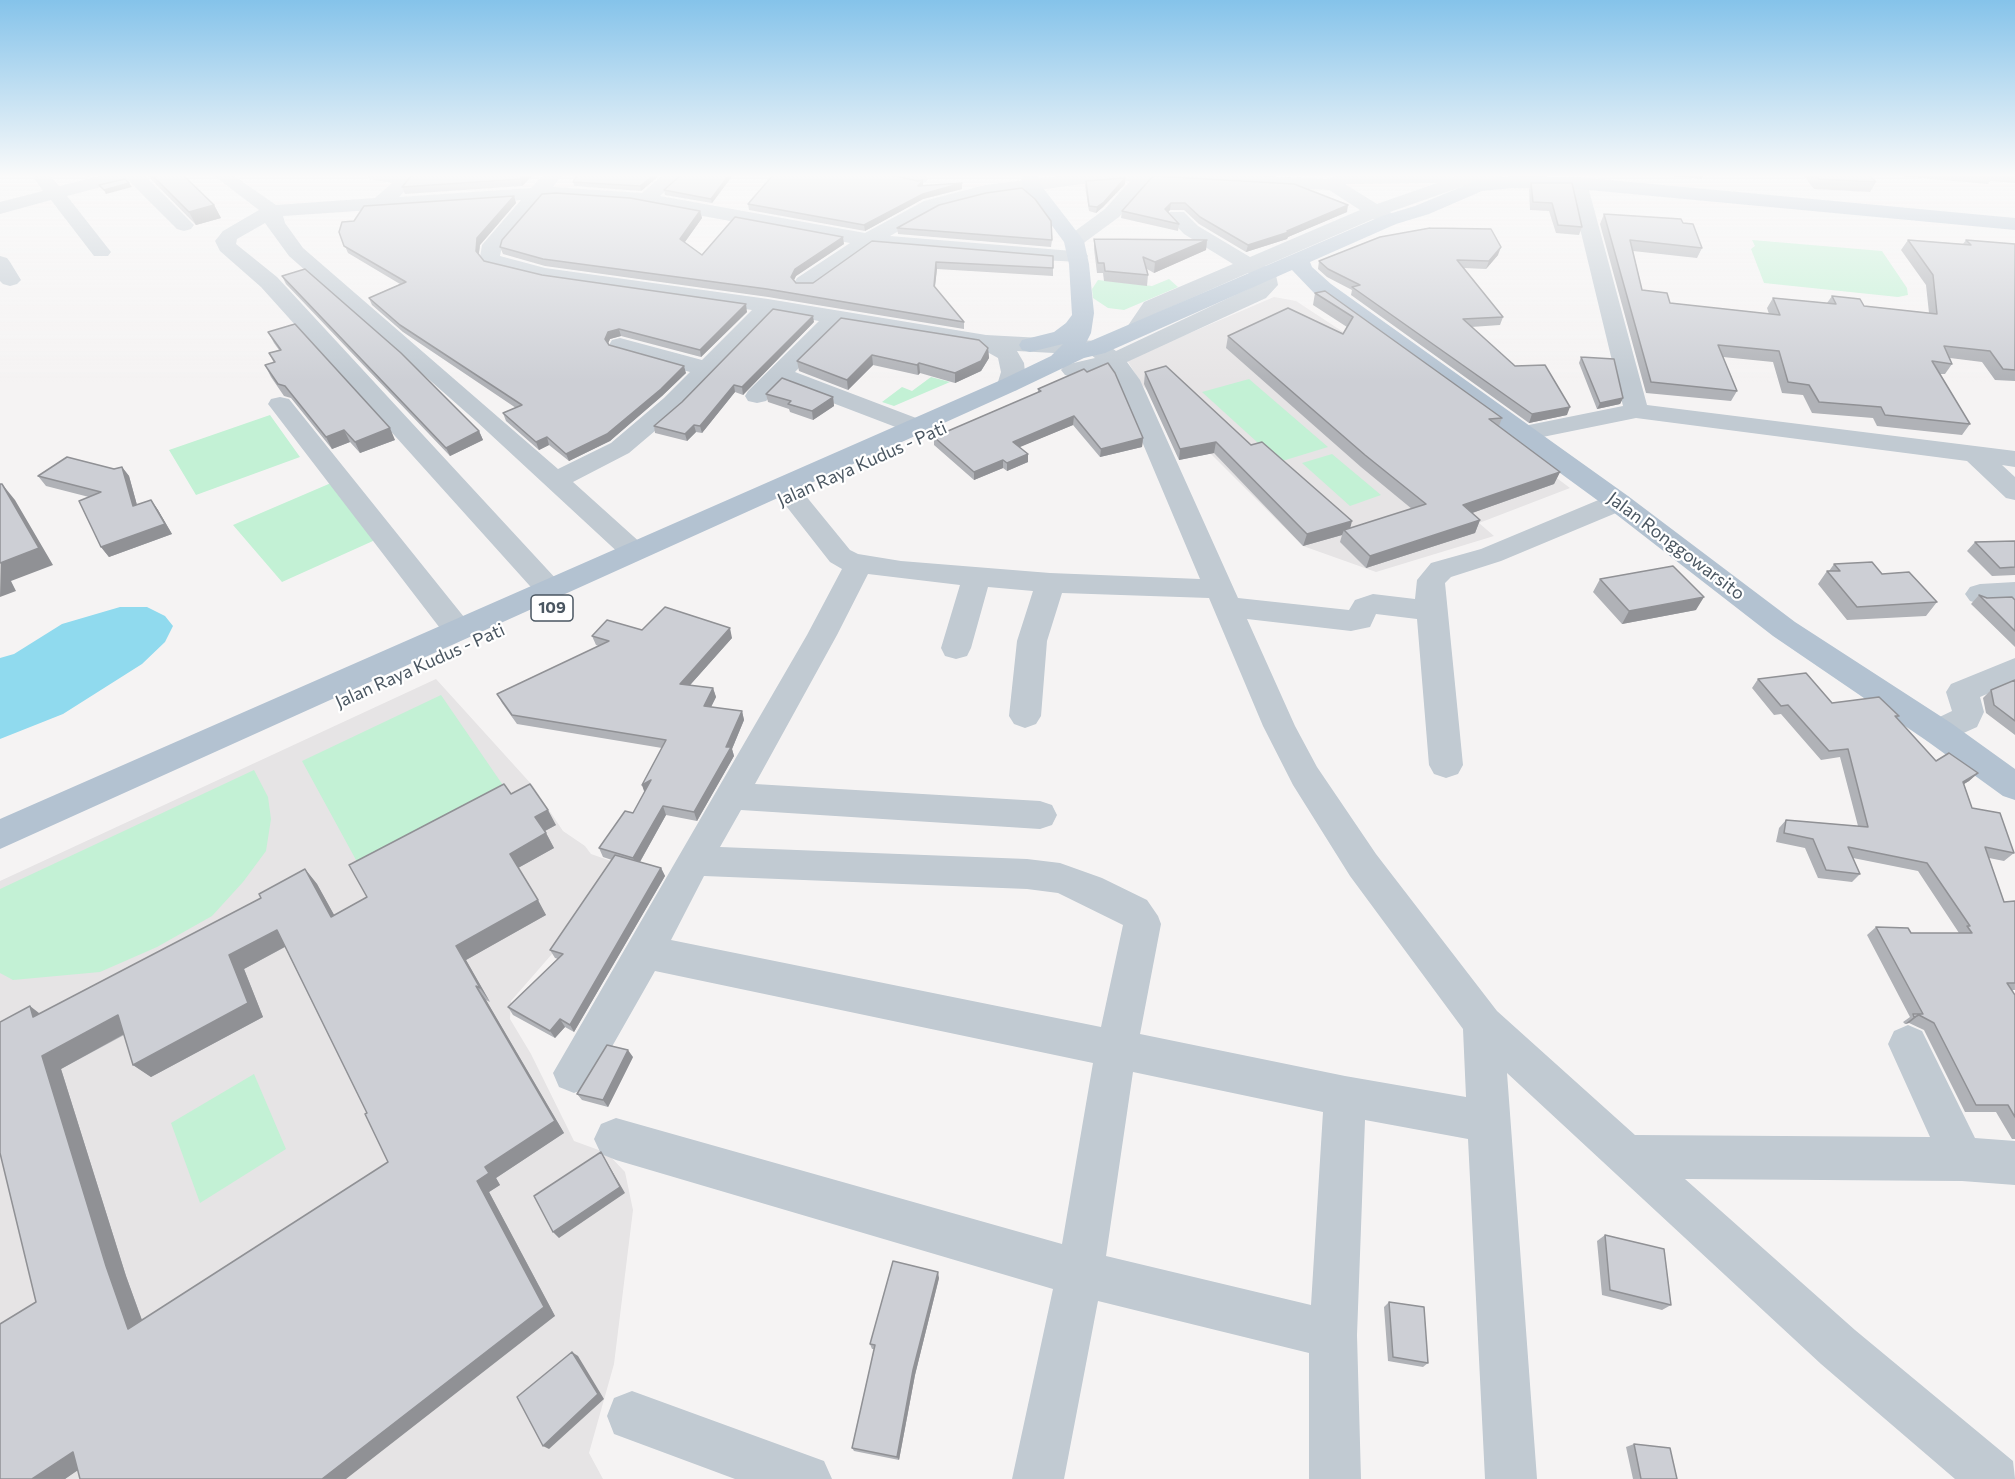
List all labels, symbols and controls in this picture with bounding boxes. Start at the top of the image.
street label: Jalan Raya Kudus - Pati [774,417,950,511]
street label: Jalan Ronggowarsito [1603,487,1749,605]
road number: 109 [531,595,573,621]
street label: Jalan Raya Kudus - Pati [332,619,508,713]

